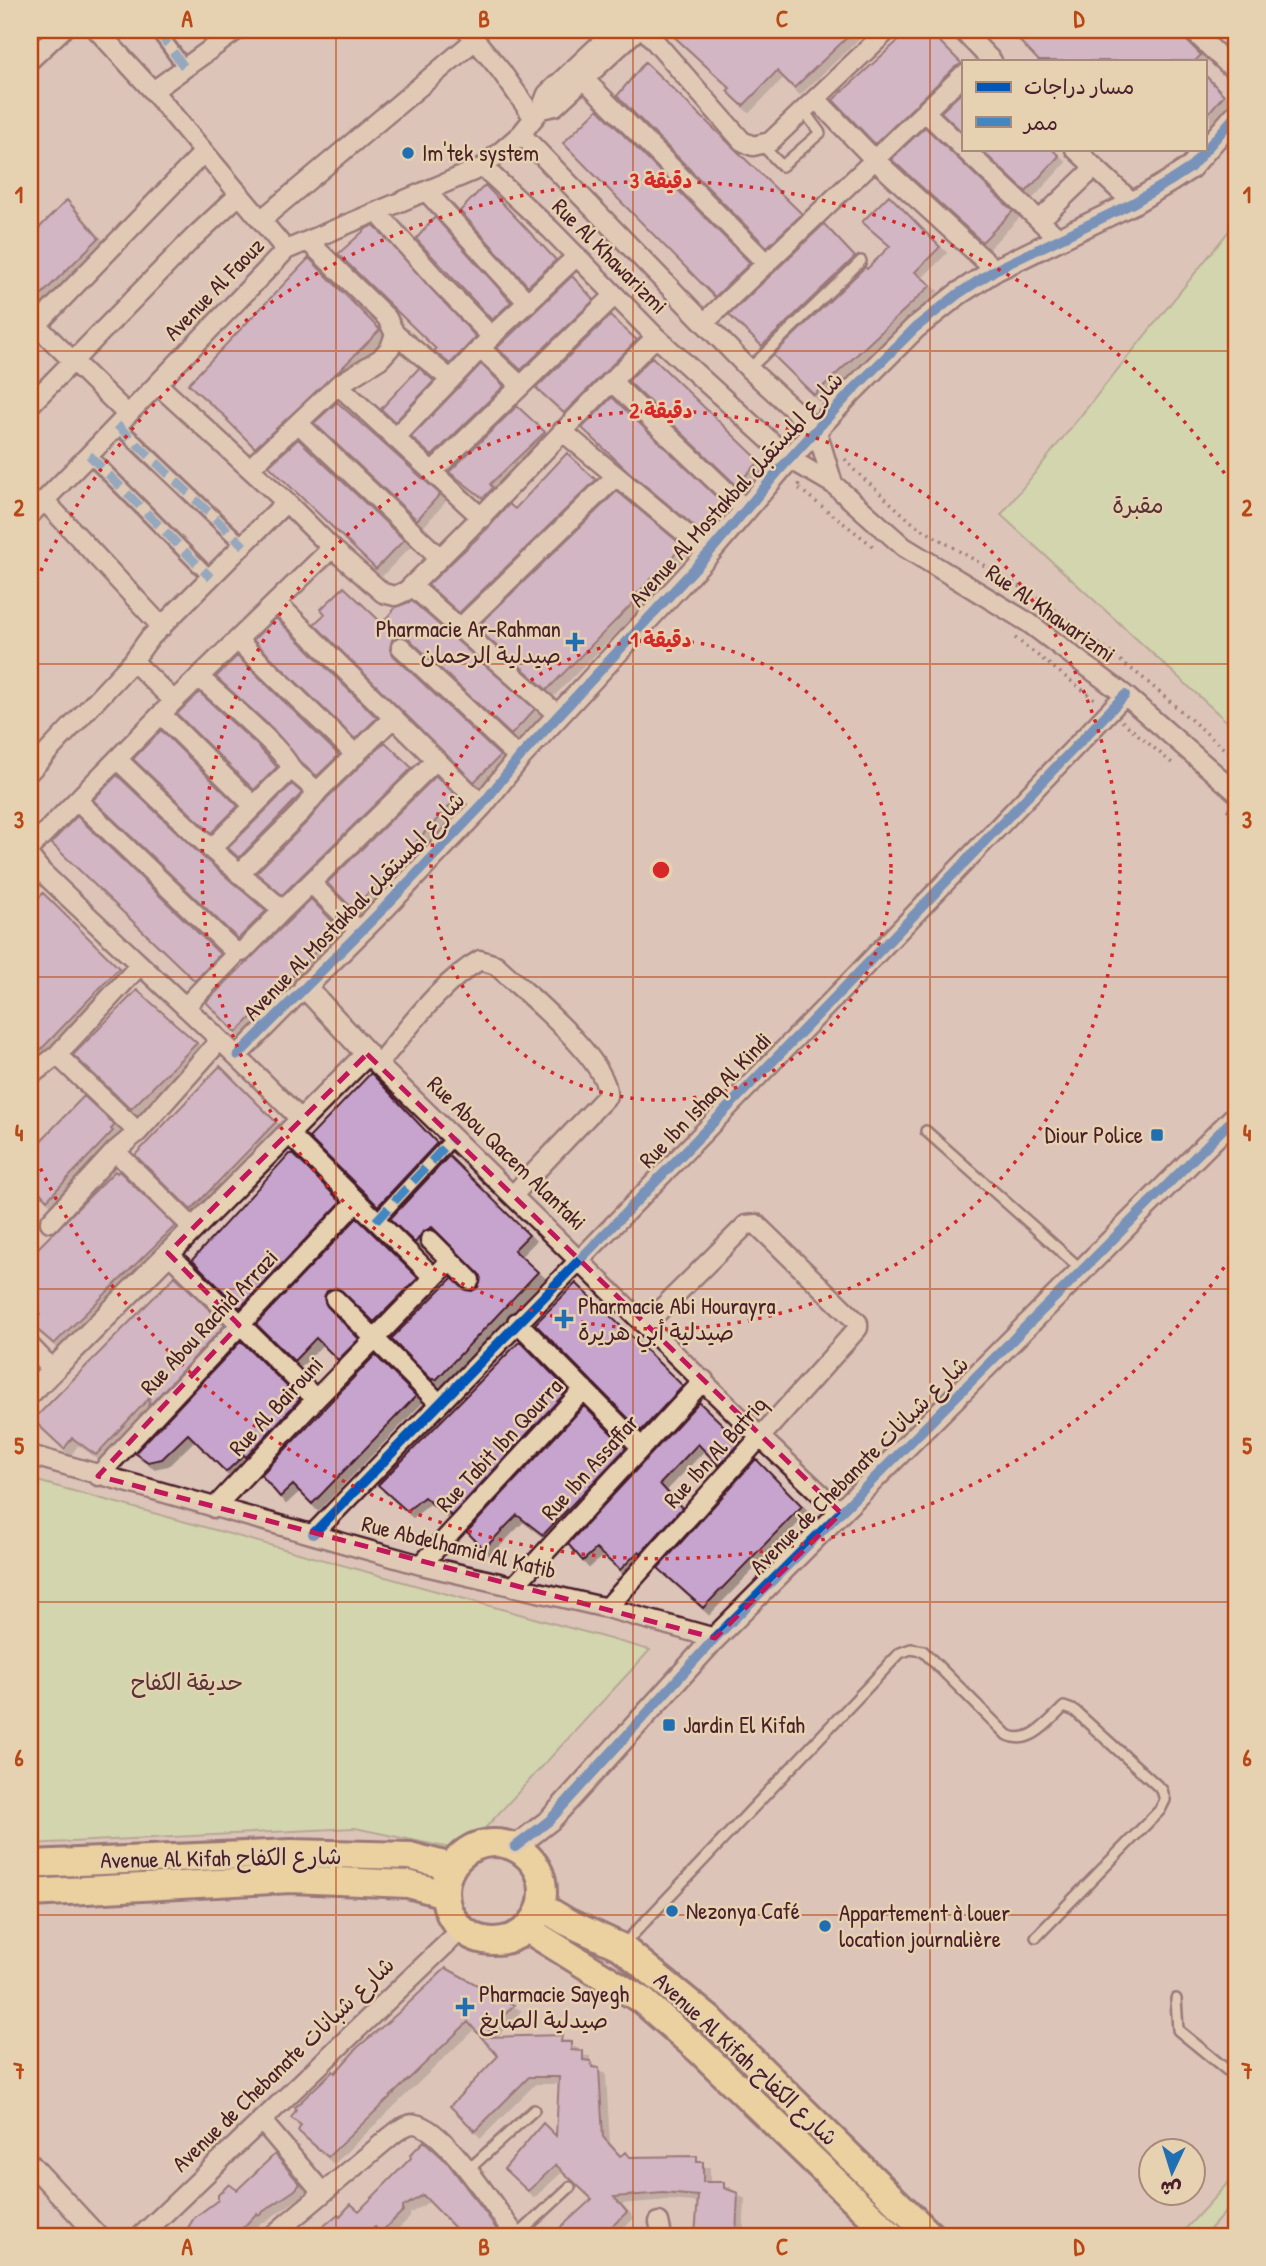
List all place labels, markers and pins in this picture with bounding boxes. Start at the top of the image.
place label: Im'tek system [422,137,539,168]
marker: Im'tek system [400,145,416,161]
place label: Pharmacie Ar-Rahman صيدلية الرحمان [376,613,561,670]
marker: Pharmacie Ar-Rahman صيدلية الرحمان [567,634,583,650]
centre of rings [649,858,673,882]
place label: Diour Police [1045,1119,1143,1150]
marker: Diour Police [1149,1127,1165,1143]
place label: Pharmacie Abi Hourayra صيدلية أبي هريرة [578,1290,776,1353]
marker: Pharmacie Abi Hourayra صيدلية أبي هريرة [556,1311,572,1327]
place label: Jardin El Kifah [683,1709,805,1740]
marker: Jardin El Kifah [661,1717,677,1733]
place label: Nezonya Café [686,1895,800,1926]
place label: Appartement à louer location journalière [839,1897,1010,1954]
marker: Nezonya Café [664,1903,680,1919]
marker: Appartement à louer location journalière [817,1918,833,1934]
place label: Pharmacie Sayegh صيدلية الصايغ [479,1978,629,2037]
marker: Pharmacie Sayegh صيدلية الصايغ [457,1999,473,2015]

